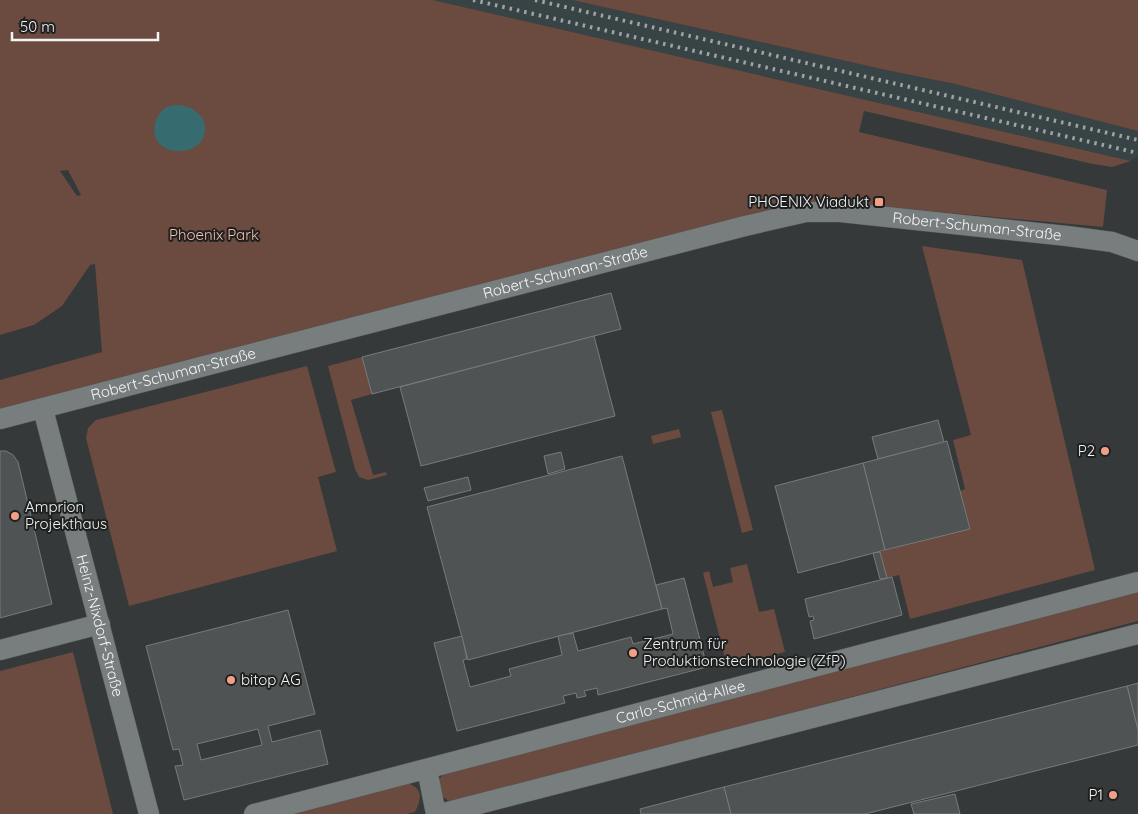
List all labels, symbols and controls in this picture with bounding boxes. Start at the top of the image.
scale bar [12,10,159,42]
text: 50 m [20,17,55,36]
place label: PHOENIX Viadukt [748,192,869,211]
marker: PHOENIX Viadukt [873,196,885,208]
street label: Robert-Schuman-Straße [892,208,1063,244]
park label: Phoenix Park [169,225,259,244]
street label: Robert-Schuman-Straße [481,242,650,303]
street label: Robert-Schuman-Straße [89,343,258,404]
place label: P2 [1078,441,1095,460]
marker: P2 [1099,445,1111,457]
place label: Amprion Projekthaus [25,497,107,533]
marker: Amprion Projekthaus [9,510,21,522]
street label: Heinz-Nixdorf-Straße [72,552,128,699]
place label: Zentrum für Produktionstechnologie (ZfP) [643,634,846,670]
marker: Zentrum für Produktionstechnologie (ZfP) [627,647,639,659]
place label: bitop AG [241,670,301,689]
marker: bitop AG [225,674,237,686]
street label: Carlo-Schmid-Allee [614,676,747,728]
place label: P1 [1089,785,1103,804]
marker: P1 [1107,789,1119,801]

